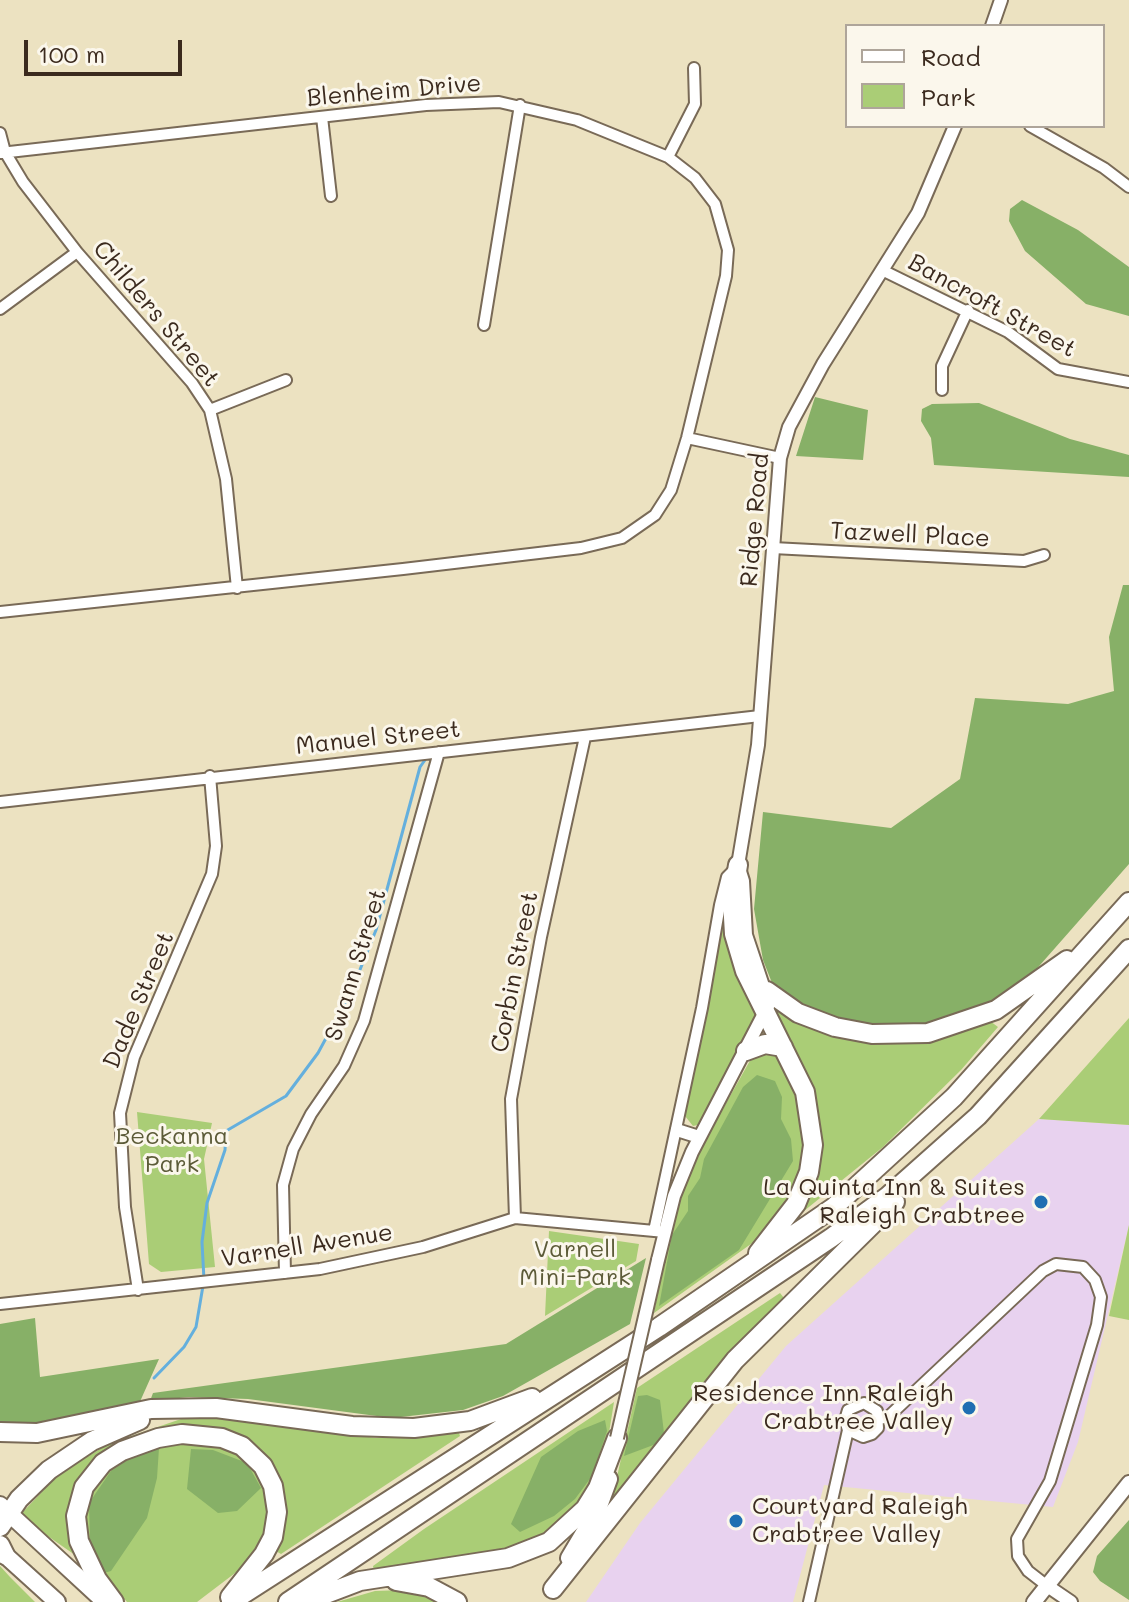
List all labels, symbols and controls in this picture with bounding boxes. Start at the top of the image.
scale bar [28,24,186,74]
legend [845,24,1105,128]
text: 100 m [38,38,105,69]
text: Road [921,41,981,72]
street label: Blenheim Drive [306,69,482,113]
text: Park [921,81,975,112]
street label: Childers Street [87,235,225,393]
street label: Bancroft Street [903,248,1081,364]
street label: Ridge Road [735,452,775,588]
street label: Tazwell Place [830,516,990,554]
street label: Manuel Street [294,715,462,761]
street label: Swann Street [319,885,393,1045]
street label: Corbin Street [485,889,545,1055]
street label: Dade Street [97,927,181,1073]
park label: Beckanna Park [115,1123,229,1179]
place label: La Quinta Inn & Suites Raleigh Crabtree [763,1174,1025,1230]
marker: La Quinta Inn & Suites Raleigh Crabtree [1032,1193,1050,1211]
street label: Varnell Avenue [219,1218,395,1274]
park label: Varnell Mini-Park [519,1236,631,1292]
place label: Residence Inn Raleigh Crabtree Valley [693,1380,953,1436]
marker: Residence Inn Raleigh Crabtree Valley [960,1399,978,1417]
place label: Courtyard Raleigh Crabtree Valley [752,1493,968,1549]
marker: Courtyard Raleigh Crabtree Valley [727,1512,745,1530]

